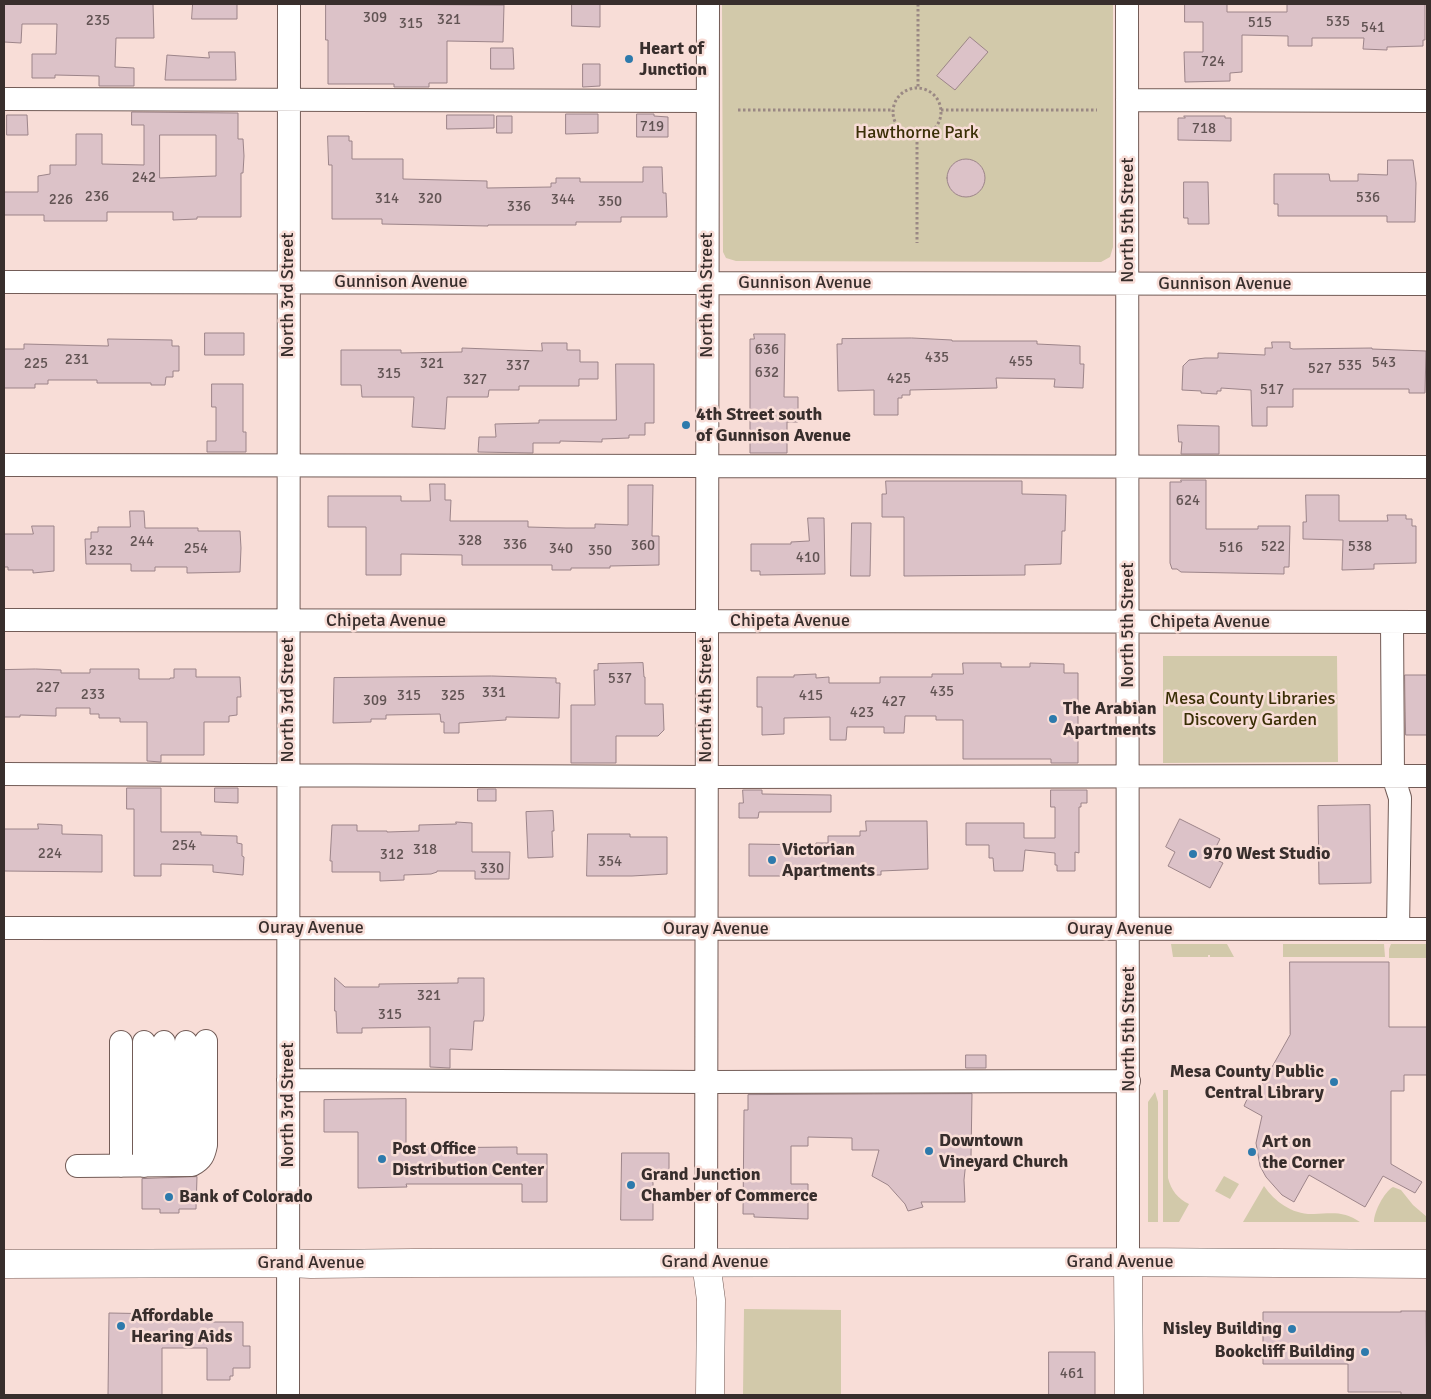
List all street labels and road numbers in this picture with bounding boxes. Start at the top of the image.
street label: North 5th Street [1117,157,1139,283]
street label: North 3rd Street [277,232,299,358]
street label: North 4th Street [696,232,718,358]
street label: Gunnison Avenue [334,271,468,293]
street label: Gunnison Avenue [738,272,872,294]
street label: Gunnison Avenue [1158,273,1292,295]
street label: North 5th Street [1117,562,1139,688]
street label: Chipeta Avenue [326,610,446,632]
street label: Chipeta Avenue [730,610,850,632]
street label: Chipeta Avenue [1150,611,1270,633]
street label: North 3rd Street [277,637,299,763]
street label: North 4th Street [695,637,717,763]
street label: Ouray Avenue [258,917,364,939]
street label: Ouray Avenue [663,918,769,940]
street label: Ouray Avenue [1067,918,1173,940]
street label: North 5th Street [1118,966,1140,1092]
street label: North 3rd Street [277,1042,299,1168]
street label: Grand Avenue [662,1251,768,1273]
street label: Grand Avenue [1067,1251,1173,1273]
street label: Grand Avenue [258,1252,364,1274]

